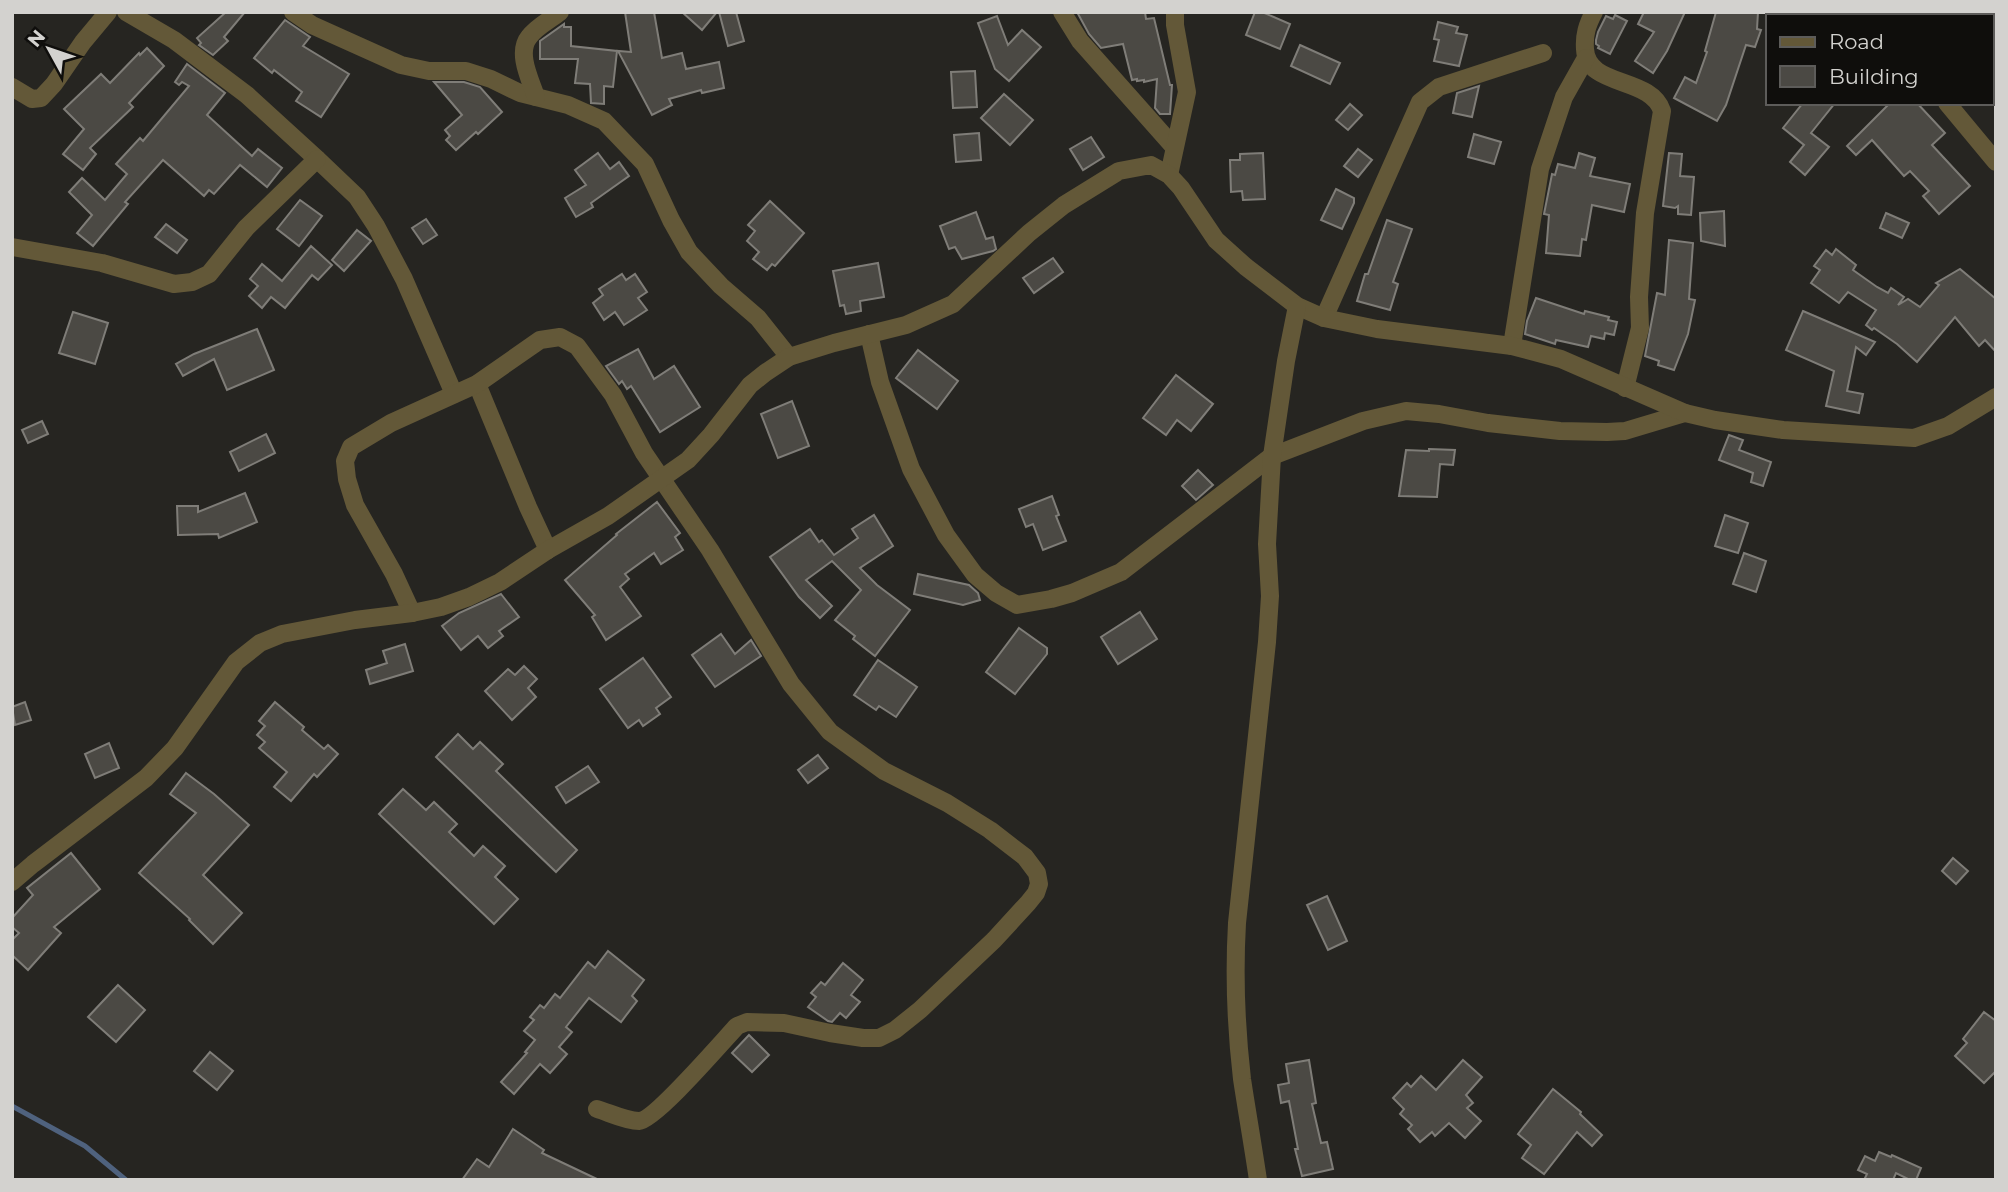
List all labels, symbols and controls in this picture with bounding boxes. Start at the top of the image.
north arrow [14,14,84,84]
legend [1766,14,1994,105]
text: N [23,25,50,52]
text: Road [1829,29,1884,54]
text: Building [1829,64,1919,89]

